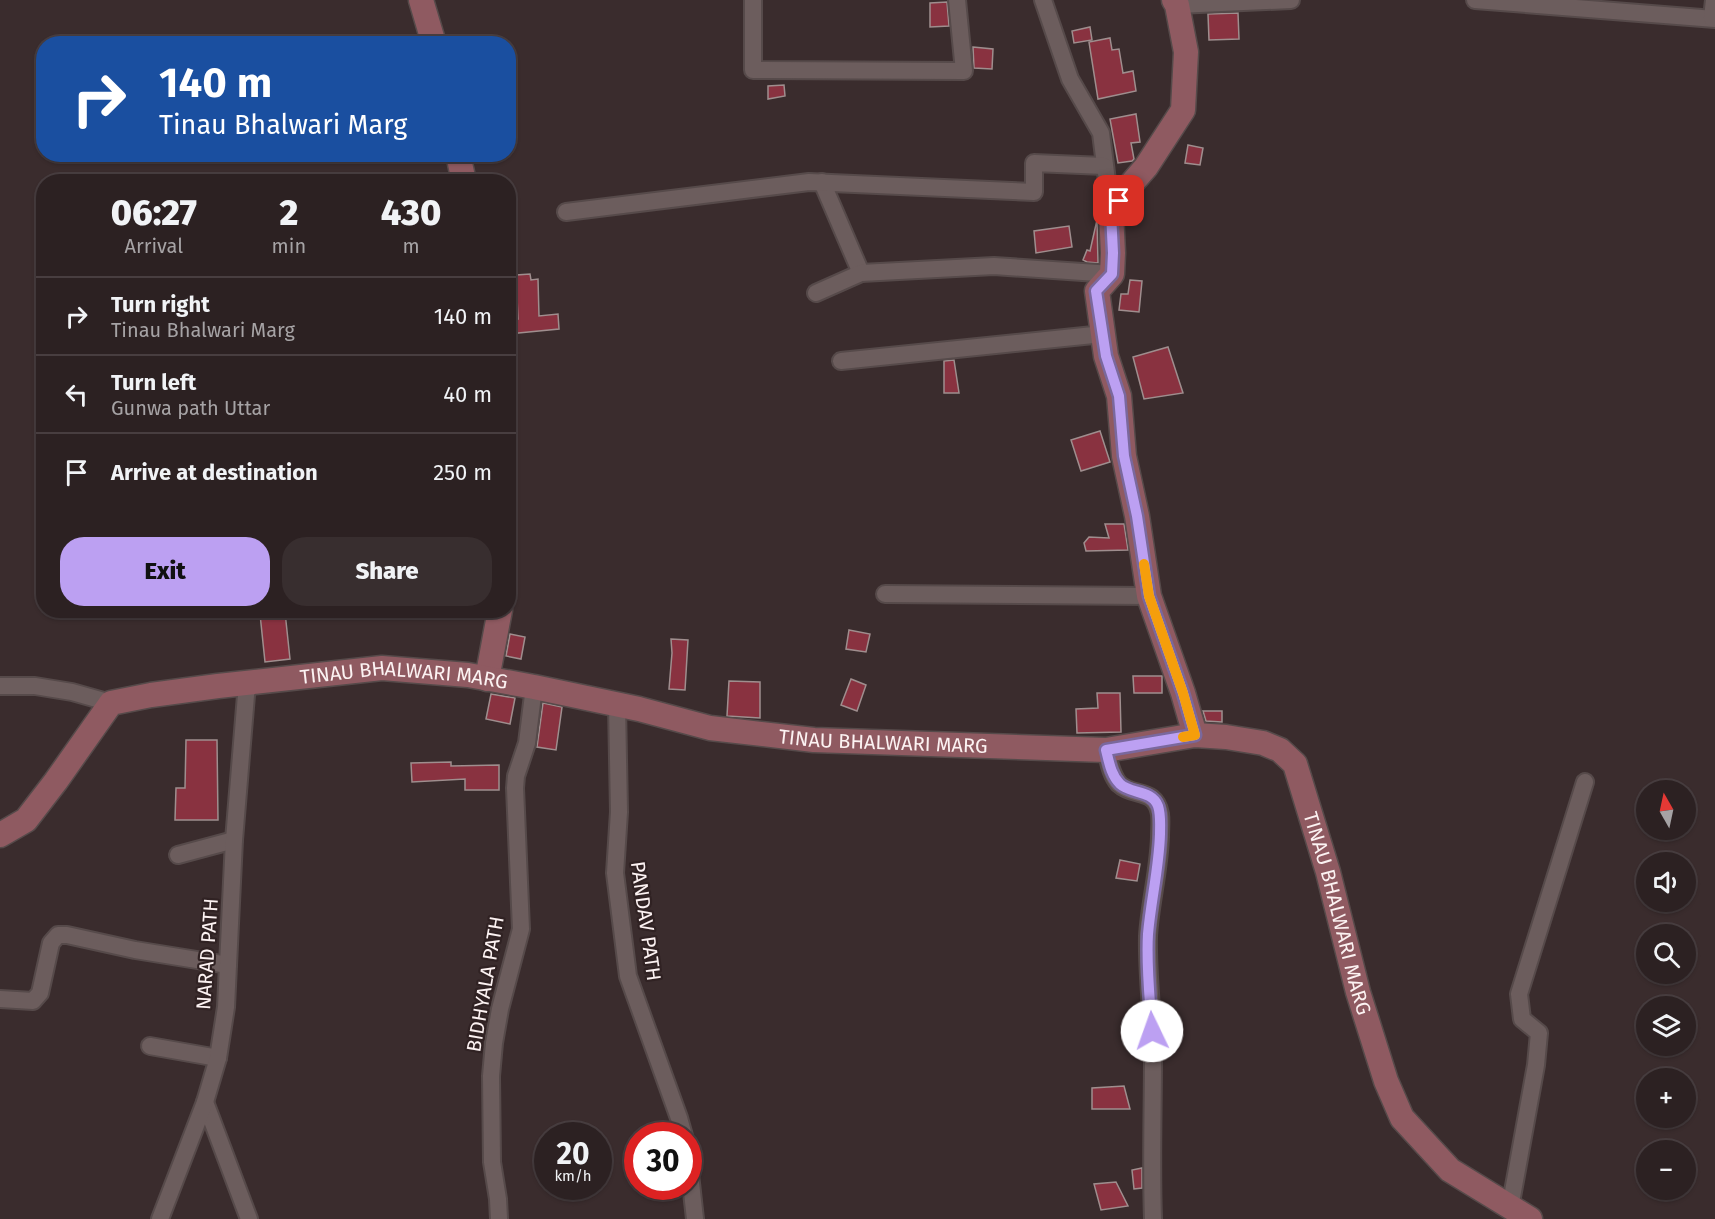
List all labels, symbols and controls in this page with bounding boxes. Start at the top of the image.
text: 140 m [159,58,272,108]
icon: right [60,60,138,138]
text: Tinau Bhalwari Marg [159,109,407,141]
pin [1093,175,1144,226]
icon: arrive [1102,184,1135,217]
text: 06:27 [111,191,197,235]
text: 2 [279,191,298,235]
text: 430 [381,191,441,235]
text: Arrival [125,234,183,258]
text: min [272,234,306,258]
text: m [402,234,420,258]
text: Turn right [111,291,210,318]
icon: right [60,300,93,333]
text: 140 m [434,303,492,330]
text: Tinau Bhalwari Marg [111,318,295,342]
text: Turn left [111,369,196,396]
icon: left [60,378,93,411]
text: 40 m [443,381,492,408]
text: Gunwa path Uttar [111,396,270,420]
icon: arrive [60,456,93,489]
text: Arrive at destination [111,459,318,486]
text: 250 m [433,459,492,486]
button: Exit [60,537,270,606]
button: Share [282,537,492,606]
street label: TINAU BHALWARI MARG [299,656,510,694]
street label: TINAU BHALWARI MARG [777,724,988,758]
north arrow [1636,780,1696,840]
map controls [1636,780,1696,1200]
street label: TINAU BHALWARI MARG [1298,809,1376,1018]
button: sound [1636,852,1696,912]
street label: PANDAV PATH [626,860,666,982]
street label: NARAD PATH [191,897,223,1011]
street label: BIDHYALA PATH [461,914,509,1054]
button: search [1636,924,1696,984]
button: layers [1636,996,1696,1056]
position arrow [1120,999,1184,1063]
button: + [1636,1068,1696,1128]
speed limit sign: 30 [624,1122,702,1200]
text: 20 [556,1136,590,1172]
button: − [1636,1140,1696,1200]
text: km/h [554,1167,592,1185]

